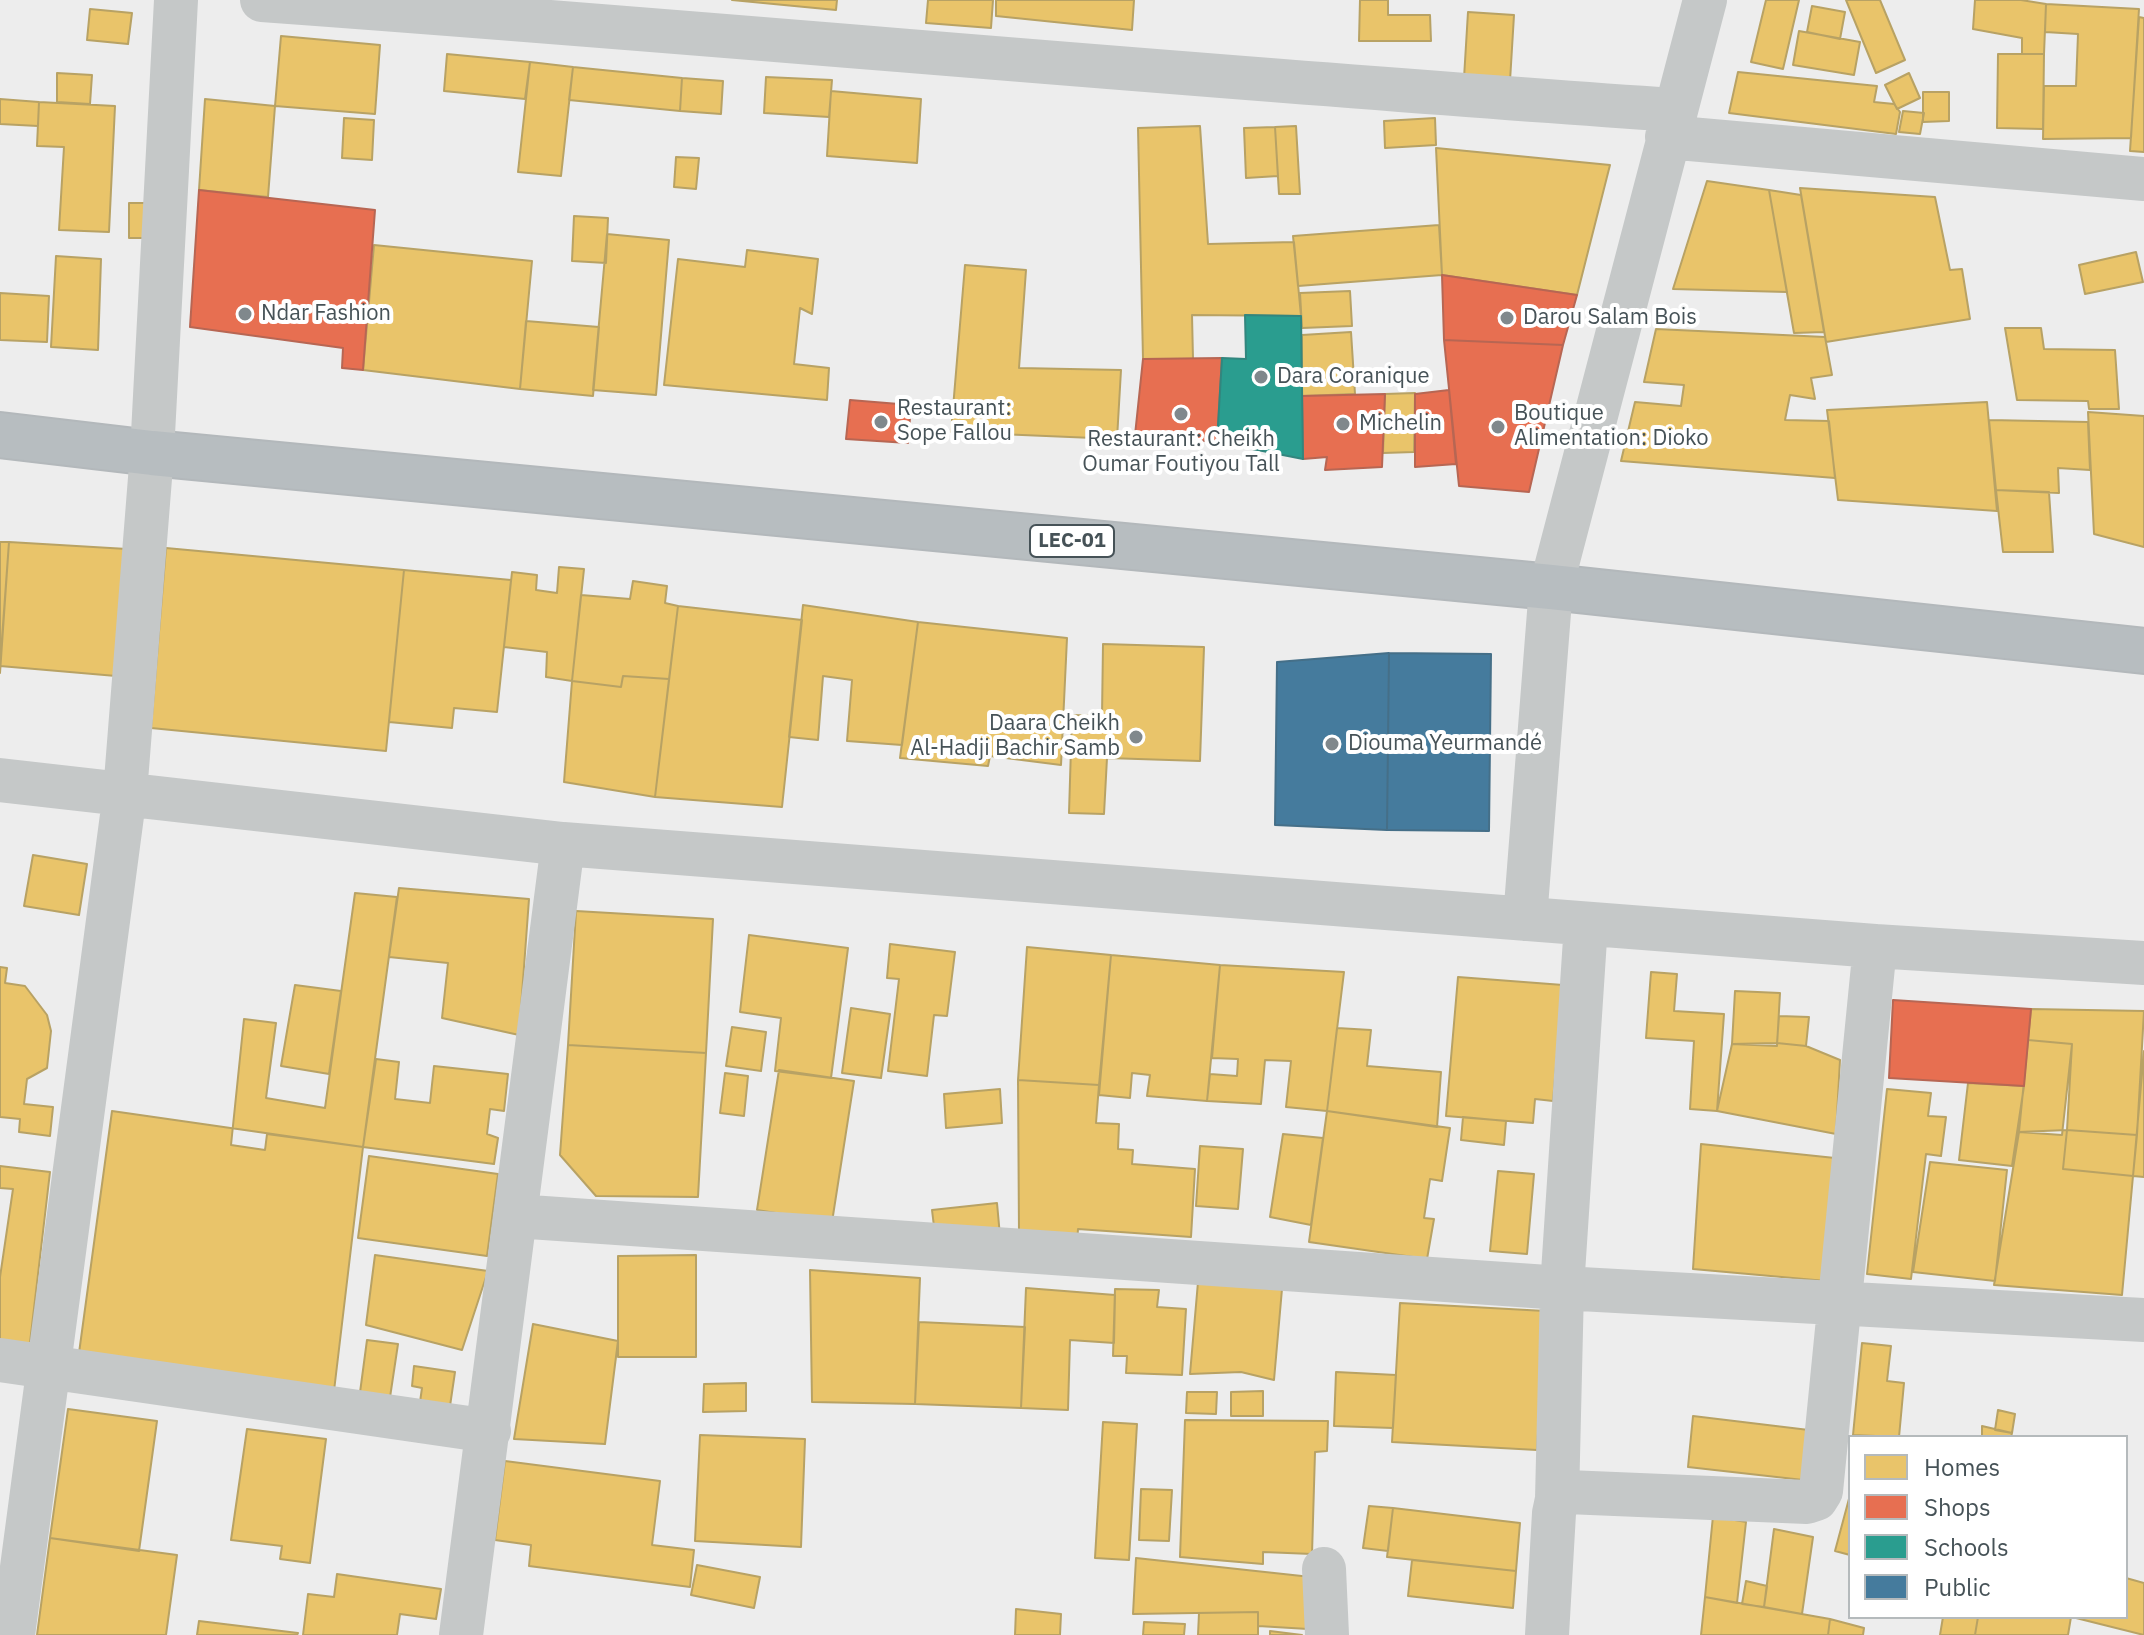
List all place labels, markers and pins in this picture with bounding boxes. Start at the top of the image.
place label: Ndar Fashion [261,301,391,327]
marker: Ndar Fashion [236,305,254,323]
place label: Darou Salam Bois [1523,305,1697,331]
marker: Darou Salam Bois [1498,309,1516,327]
place label: Dara Coranique [1277,364,1429,390]
marker: Dara Coranique [1252,368,1270,386]
place label: Restaurant: Sope Fallou [897,396,1012,448]
place label: Boutique Alimentation: Dioko [1514,401,1709,452]
marker: Restaurant: Cheikh Oumar Foutiyou Tall [1172,405,1190,423]
place label: Michelin [1359,411,1442,437]
marker: Restaurant: Sope Fallou [872,413,890,431]
marker: Michelin [1334,415,1352,433]
marker: Boutique Alimentation: Dioko [1489,418,1507,436]
place label: Restaurant: Cheikh Oumar Foutiyou Tall [1082,427,1280,478]
place label: Daara Cheikh Al-Hadji Bachir Samb [910,711,1120,762]
marker: Daara Cheikh Al-Hadji Bachir Samb [1127,728,1145,746]
place label: Diouma Yeurmandé [1348,731,1542,757]
marker: Diouma Yeurmandé [1323,735,1341,753]

